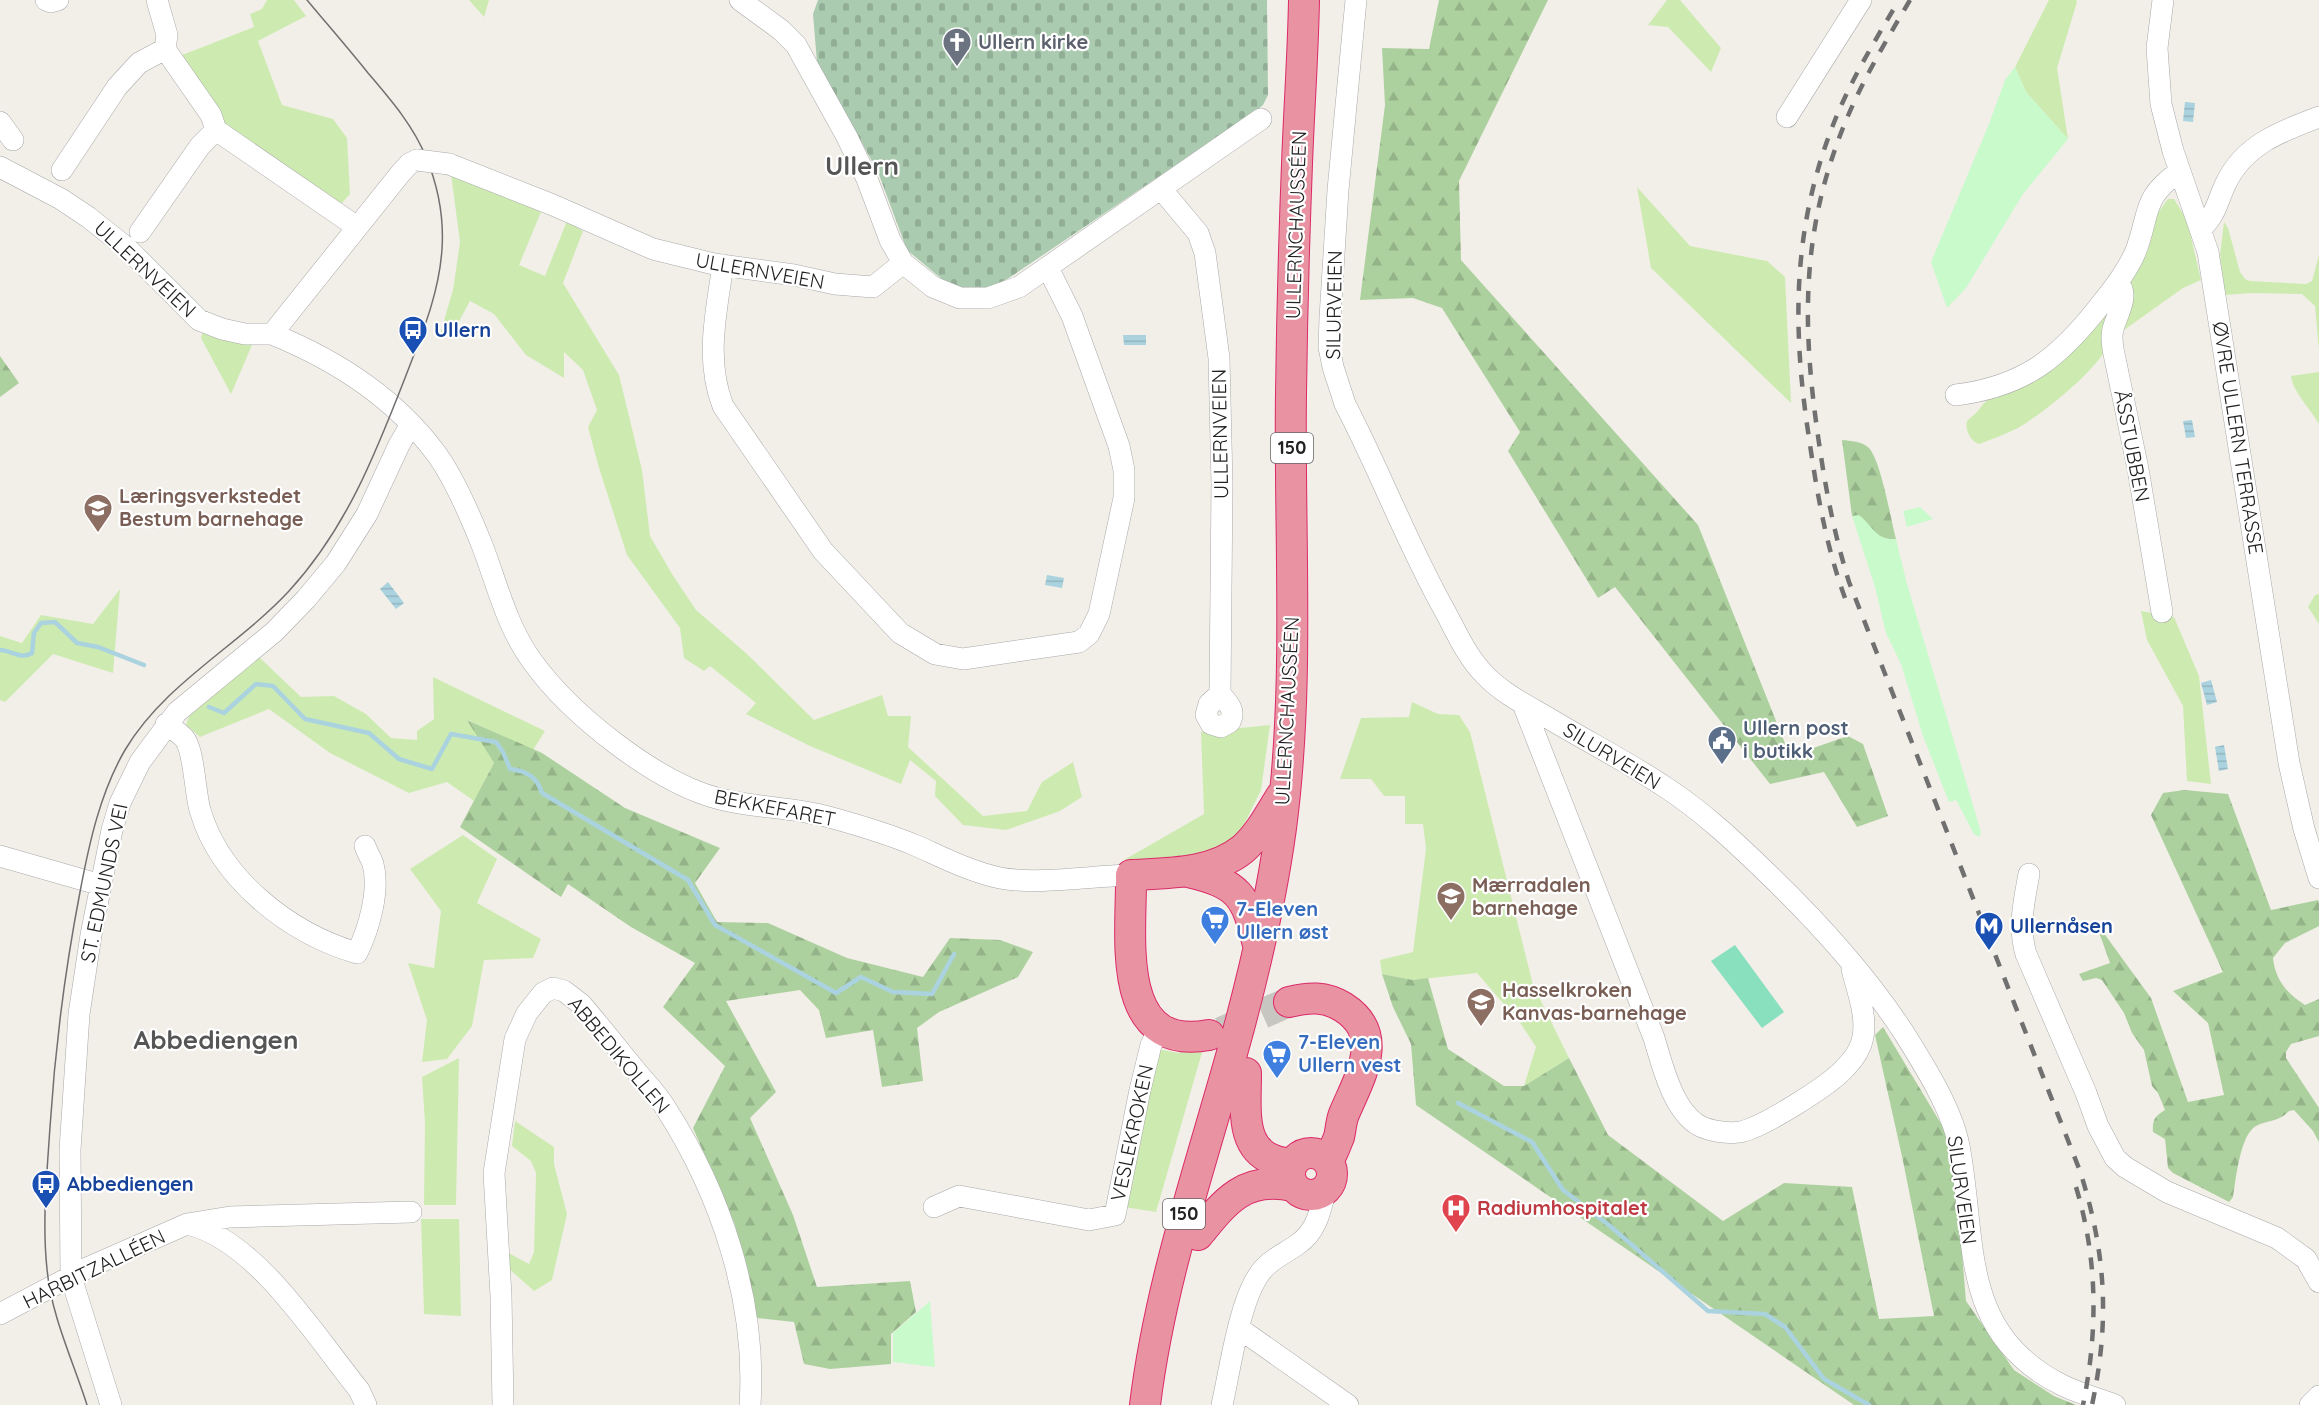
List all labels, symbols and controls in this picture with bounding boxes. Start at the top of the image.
church icon: Ullern kirke [941,26,973,68]
place label: Ullern kirke [978,29,1088,54]
street label: ULLERNCHAUSSÉEN [1280,130,1311,320]
district label: Ullern [825,149,899,182]
street label: ULLERNVEIEN [89,215,202,322]
street label: ULLERNVEIEN [694,247,826,294]
street label: SILURVEIEN [1320,250,1347,360]
bus stop icon: Ullern [397,314,429,356]
place label: Ullern [434,317,491,342]
street label: ØVRE ULLERN TERRASSE [2208,320,2269,556]
street label: ULLERNVEIEN [1206,369,1233,499]
street label: ÅSSTUBBEN [2109,388,2156,504]
road number: 150 [1271,433,1313,463]
place label: Læringsverkstedet Bestum barnehage [119,483,303,531]
school or university icon: Læringsverkstedet Bestum barnehage [82,492,114,534]
street label: ULLERNCHAUSSÉEN [1269,616,1304,806]
place label: Ullern post i butikk [1743,715,1849,763]
street label: SILURVEIEN [1559,717,1666,794]
public building icon: Ullern post i butikk [1706,724,1738,766]
street label: BEKKEFARET [712,783,838,832]
street label: ST. EDMUNDS VEI [74,801,133,965]
place label: Mærradalen barnehage [1472,872,1591,920]
school or university icon: Mærradalen barnehage [1435,880,1467,922]
place label: 7-Eleven Ullern øst [1236,896,1329,944]
supermarket icon: 7-Eleven Ullern øst [1199,904,1231,946]
metro station icon: Ullernåsen [1973,910,2005,952]
place label: Ullernåsen [2010,913,2113,938]
place label: Hasselkroken Kanvas-barnehage [1502,977,1687,1025]
school or university icon: Hasselkroken Kanvas-barnehage [1465,986,1497,1028]
street label: ABBEDIKOLLEN [563,991,676,1118]
district label: Abbediengen [134,1023,298,1056]
place label: 7-Eleven Ullern vest [1298,1029,1401,1077]
supermarket icon: 7-Eleven Ullern vest [1261,1038,1293,1080]
street label: VESLEKROKEN [1105,1062,1158,1204]
street label: SILURVEIEN [1943,1134,1982,1246]
bus stop icon: Abbediengen [30,1168,62,1210]
place label: Abbediengen [67,1171,194,1196]
hospital icon: Radiumhospitalet [1440,1192,1472,1234]
place label: Radiumhospitalet [1477,1195,1648,1220]
road number: 150 [1163,1199,1205,1229]
street label: HARBITZALLÉEN [19,1223,169,1314]

